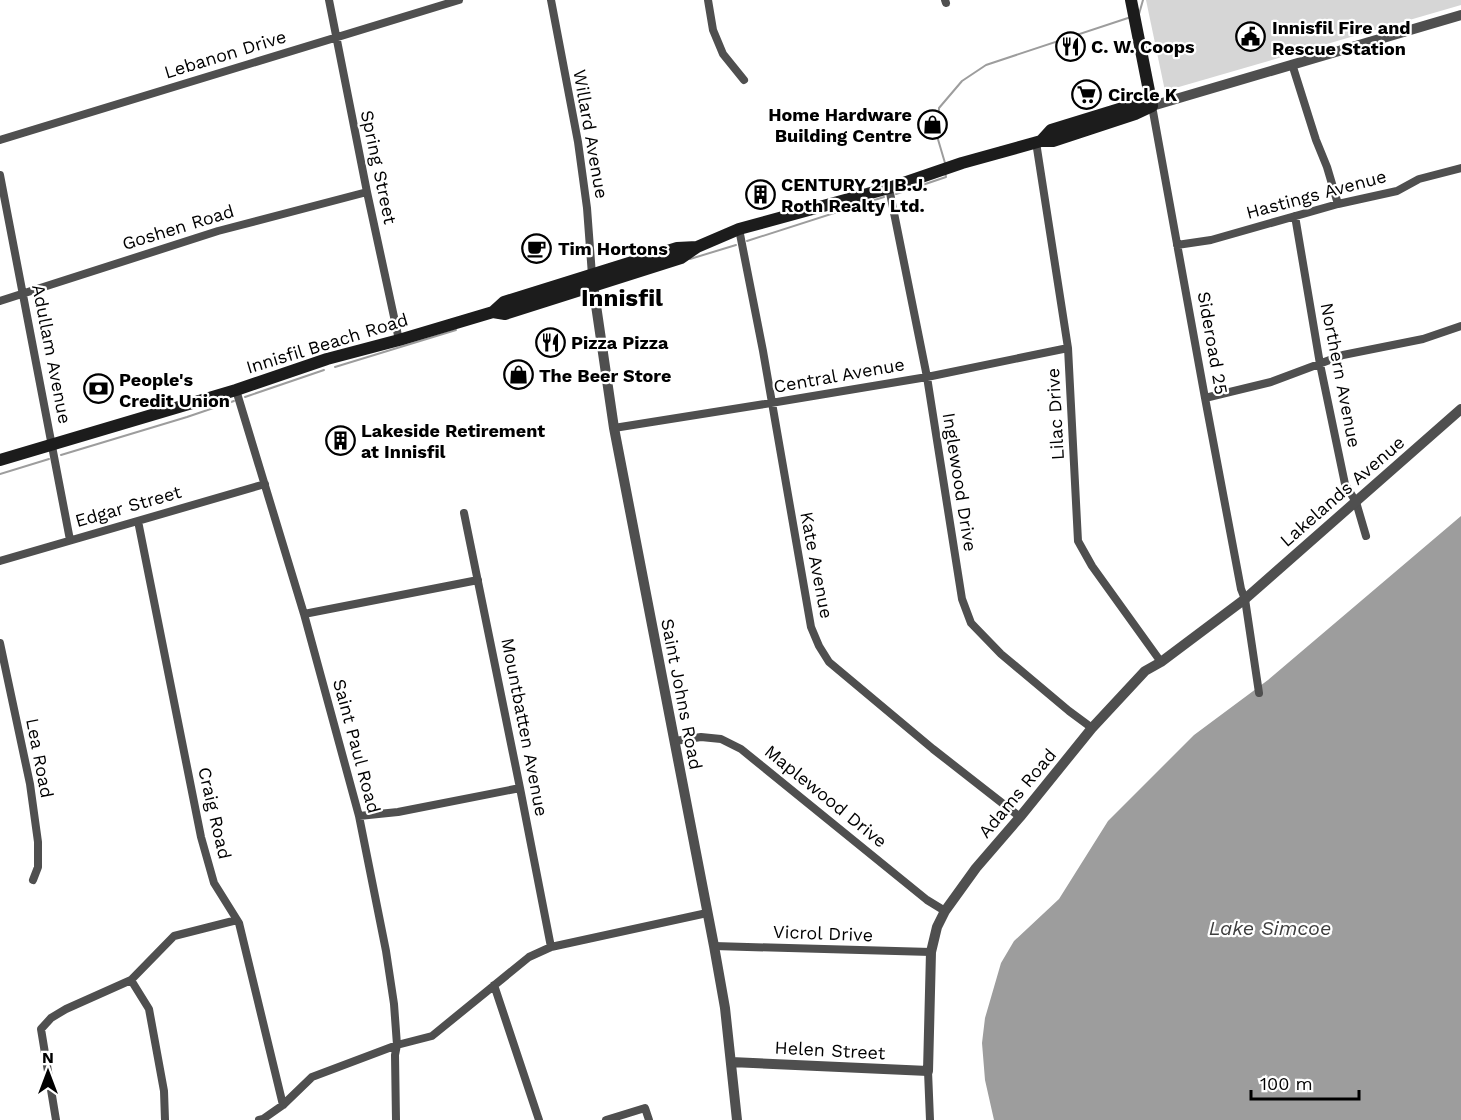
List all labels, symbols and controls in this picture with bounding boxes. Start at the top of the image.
place label: Innisfil Fire and Rescue Station [1272,17,1411,59]
public building icon: Innisfil Fire and Rescue Station [1235,21,1267,53]
street label: Lebanon Drive [162,25,288,83]
restaurant icon: C. W. Coops [1054,30,1086,62]
place label: C. W. Coops [1091,36,1195,57]
street label: Willard Avenue [569,68,613,200]
supermarket icon: Circle K [1071,78,1103,110]
place label: Circle K [1108,84,1178,105]
place label: Home Hardware Building Centre [768,104,912,146]
street label: Spring Street [357,108,401,226]
shop icon: Home Hardware Building Centre [917,108,949,140]
street label: Hastings Avenue [1244,165,1388,223]
place label: CENTURY 21 B.J. Roth Realty Ltd. [781,174,928,216]
building icon: CENTURY 21 B.J. Roth Realty Ltd. [744,178,776,210]
street label: Goshen Road [119,200,237,254]
cafe icon: Tim Hortons [521,232,553,264]
place label: Tim Hortons [558,238,668,259]
street label: Adullam Avenue [28,283,76,425]
district label: Innisfil [581,284,663,312]
street label: Sideroad 25 [1194,290,1232,396]
street label: Northern Avenue [1317,301,1365,449]
street label: Innisfil Beach Road [243,308,411,378]
restaurant icon: Pizza Pizza [534,326,566,358]
place label: Pizza Pizza [571,332,669,353]
street label: Central Avenue [772,353,906,397]
shop icon: The Beer Store [502,359,534,391]
place label: The Beer Store [539,365,671,386]
street label: Lilac Drive [1042,367,1068,461]
place label: People's Credit Union [119,369,230,411]
bank icon: People's Credit Union [82,373,114,405]
street label: Inglewood Drive [939,411,981,553]
place label: Lakeside Retirement at Innisfil [361,420,545,462]
building icon: Lakeside Retirement at Innisfil [324,424,356,456]
street label: Lakelands Avenue [1276,431,1408,551]
street label: Edgar Street [72,481,184,531]
street label: Kate Avenue [796,510,838,620]
street label: Saint Johns Road [657,617,707,771]
street label: Mountbatten Avenue [497,636,553,818]
street label: Saint Paul Road [329,677,385,815]
street label: Lea Road [22,716,58,800]
street label: Maplewood Drive [761,740,891,852]
street label: Adams Road [974,744,1060,842]
street label: Craig Road [194,765,236,861]
water label: Lake Simcoe [1209,916,1331,940]
street label: Vicrol Drive [773,921,873,945]
street label: Helen Street [774,1037,886,1063]
north arrow [18,1042,78,1102]
text: N [42,1048,54,1067]
scale bar [1251,1063,1359,1101]
text: 100 m [1260,1073,1313,1094]

